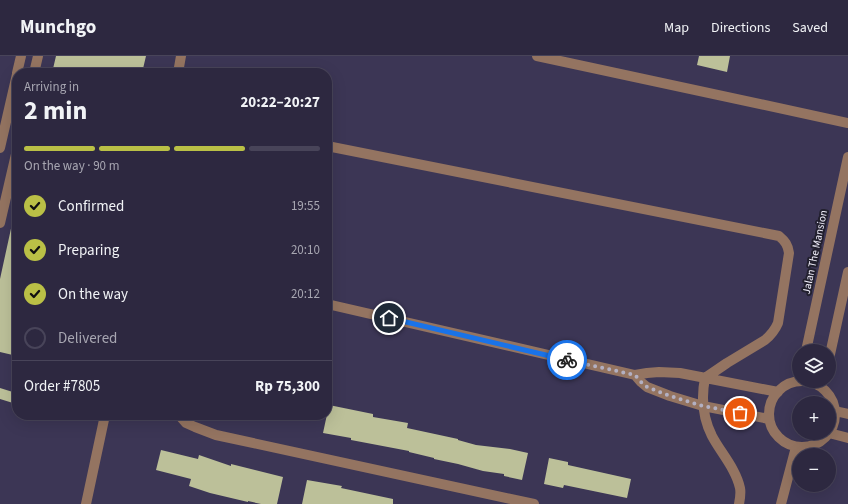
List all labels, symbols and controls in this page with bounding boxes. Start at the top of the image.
text: Munchgo [20,14,96,41]
text: Map [664,18,689,38]
text: Directions [711,18,770,38]
text: Saved [792,18,828,38]
text: Arriving in [24,78,79,96]
text: 2 min [24,92,87,129]
text: 20:22–20:27 [240,92,320,113]
text: On the way · 90 m [24,157,119,175]
icon: check [24,195,46,217]
text: Confirmed [58,196,124,217]
text: 19:55 [291,197,320,215]
street label: Jalan The Mansion [799,208,831,296]
icon: check [24,239,46,261]
text: Preparing [58,240,119,261]
text: 20:10 [291,241,320,259]
icon: check [24,283,46,305]
text: On the way [58,284,128,305]
text: 20:12 [291,285,320,303]
pin [372,301,406,335]
icon: home [378,307,400,329]
text: Delivered [58,328,117,349]
courier [547,340,587,380]
map controls [792,344,836,492]
button: layers [792,344,836,388]
icon: bike [556,349,578,371]
text: Order #7805 [24,376,100,397]
text: Rp 75,300 [255,376,320,397]
pin [723,396,757,430]
button: + [792,396,836,440]
icon: bag [729,402,751,424]
button: − [792,448,836,492]

